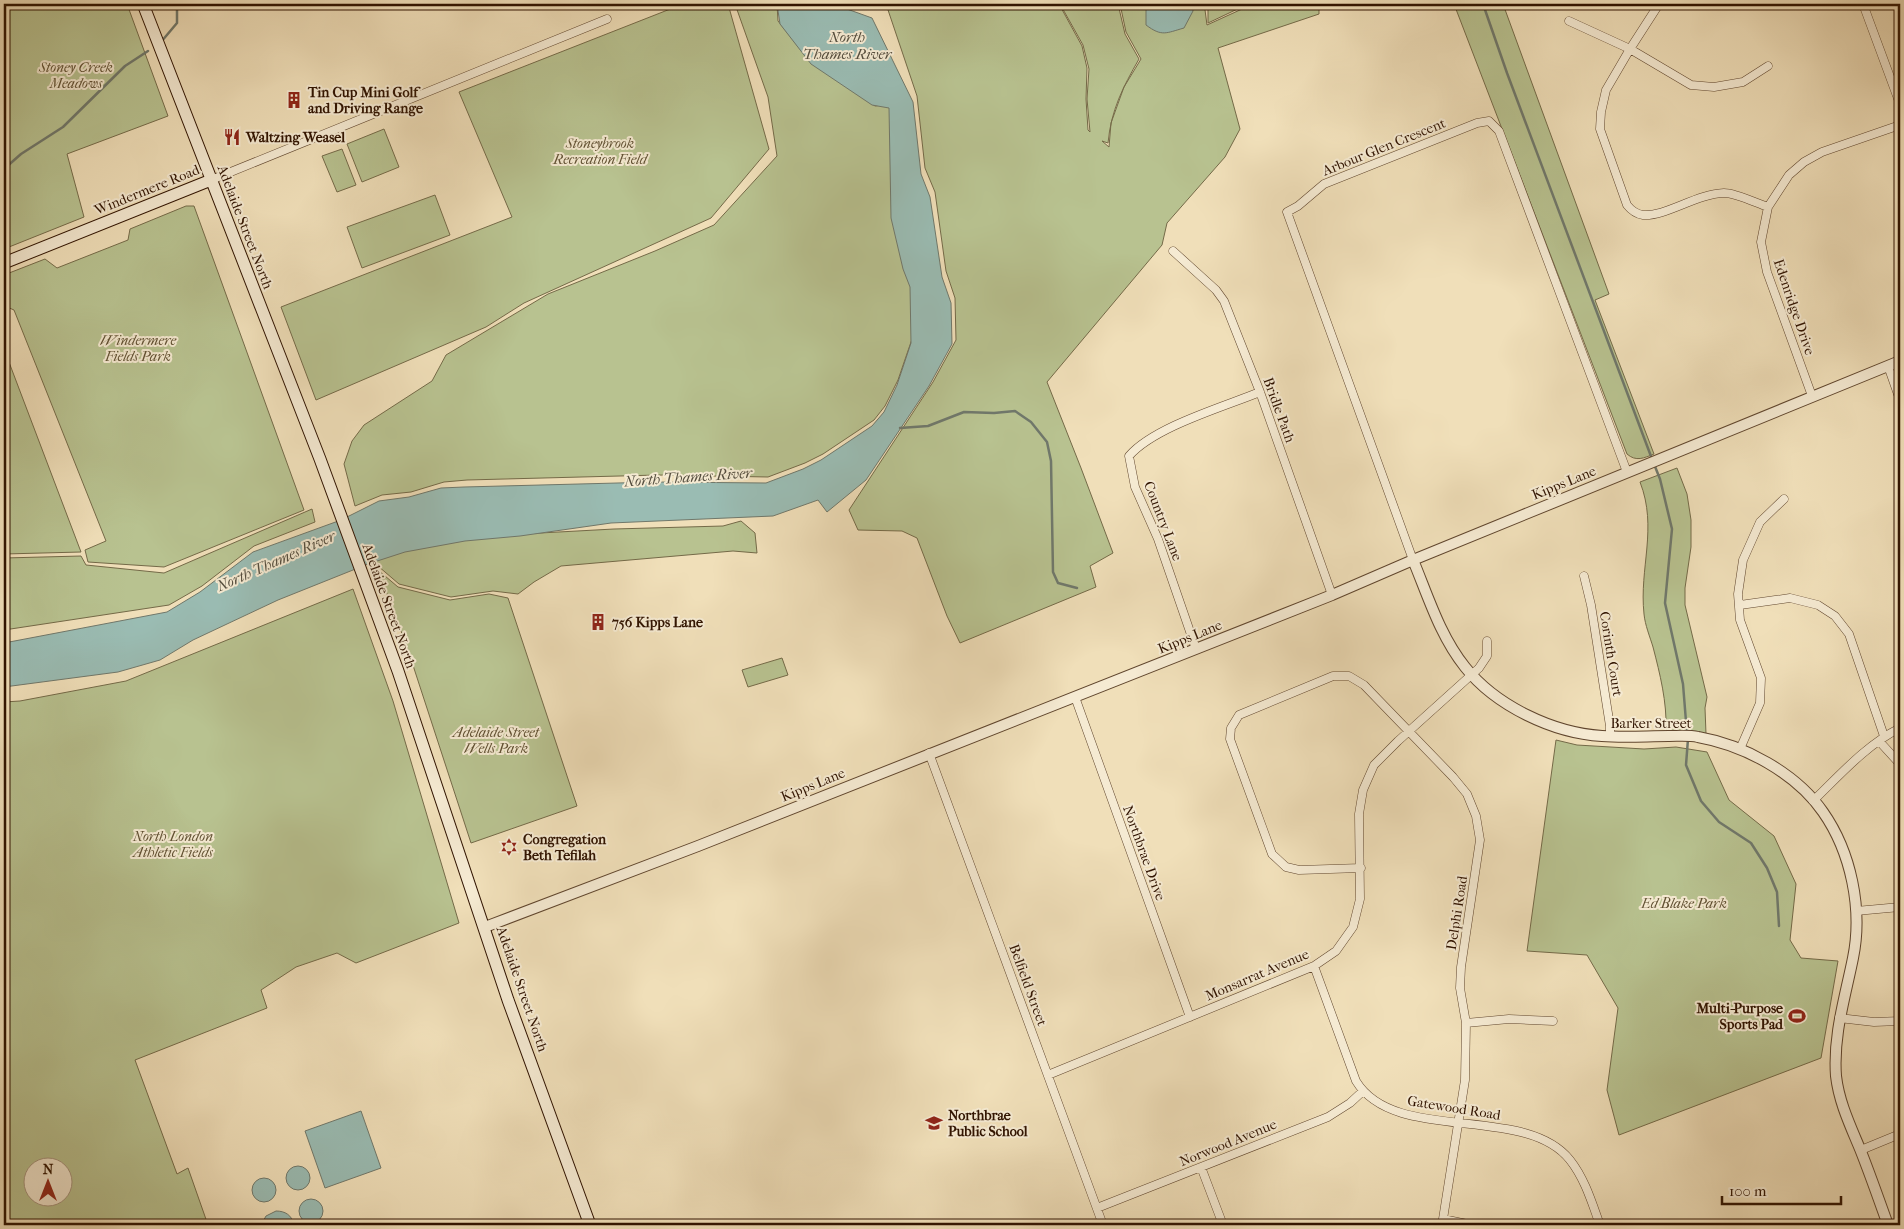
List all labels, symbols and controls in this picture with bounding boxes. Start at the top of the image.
water label: North Thames River [803,28,893,63]
park label: Stoney Creek Meadows [38,59,113,92]
place label: Tin Cup Mini Golf and Driving Range [307,84,423,117]
building icon: Tin Cup Mini Golf and Driving Range [284,90,304,110]
street label: Arbour Glen Crescent [1319,115,1448,180]
restaurant icon: Waltzing Weasel [222,127,242,147]
place label: Waltzing Weasel [245,129,345,146]
park label: Stoneybrook Recreation Field [552,135,649,168]
street label: Windermere Road [91,161,202,219]
street label: Adelaide Street North [213,162,277,292]
street label: Edenridge Drive [1770,257,1818,357]
park label: Windermere Fields Park [100,332,176,365]
street label: Bridle Path [1259,375,1299,445]
street label: Kipps Lane [1529,462,1599,504]
water label: North Thames River [623,463,754,491]
street label: Country Lane [1140,479,1186,563]
water label: North Thames River [213,526,339,596]
street label: Adelaide Street North [358,540,420,671]
street label: Corinth Court [1596,610,1626,698]
building icon: 756 Kipps Lane [588,612,608,632]
place label: 756 Kipps Lane [611,614,703,631]
street label: Kipps Lane [1155,616,1225,658]
street label: Barker Street [1610,715,1692,732]
park label: Adelaide Street Wells Park [451,724,540,757]
street label: Kipps Lane [778,764,848,806]
street label: Northbrae Drive [1119,803,1169,903]
park label: North London Athletic Fields [131,828,213,861]
place label: Congregation Beth Tefilah [523,831,607,864]
synagogue icon: Congregation Beth Tefilah [499,837,519,857]
street label: Delphi Road [1443,874,1471,951]
park label: Ed Blake Park [1640,895,1727,912]
street label: Adelaide Street North [492,923,552,1054]
street label: Belfield Street [1005,942,1051,1028]
street label: Monsarrat Avenue [1203,945,1311,1005]
place label: Multi-Purpose Sports Pad [1695,1000,1784,1033]
sports icon: Multi-Purpose Sports Pad [1787,1006,1807,1026]
street label: Gatewood Road [1406,1092,1502,1124]
place label: Northbrae Public School [948,1107,1028,1140]
school or university icon: Northbrae Public School [924,1113,944,1133]
street label: Norwood Avenue [1177,1116,1279,1170]
north arrow [22,1156,72,1206]
text: N [43,1161,54,1178]
scale bar [1722,1174,1840,1206]
text: 100 m [1729,1182,1767,1200]

